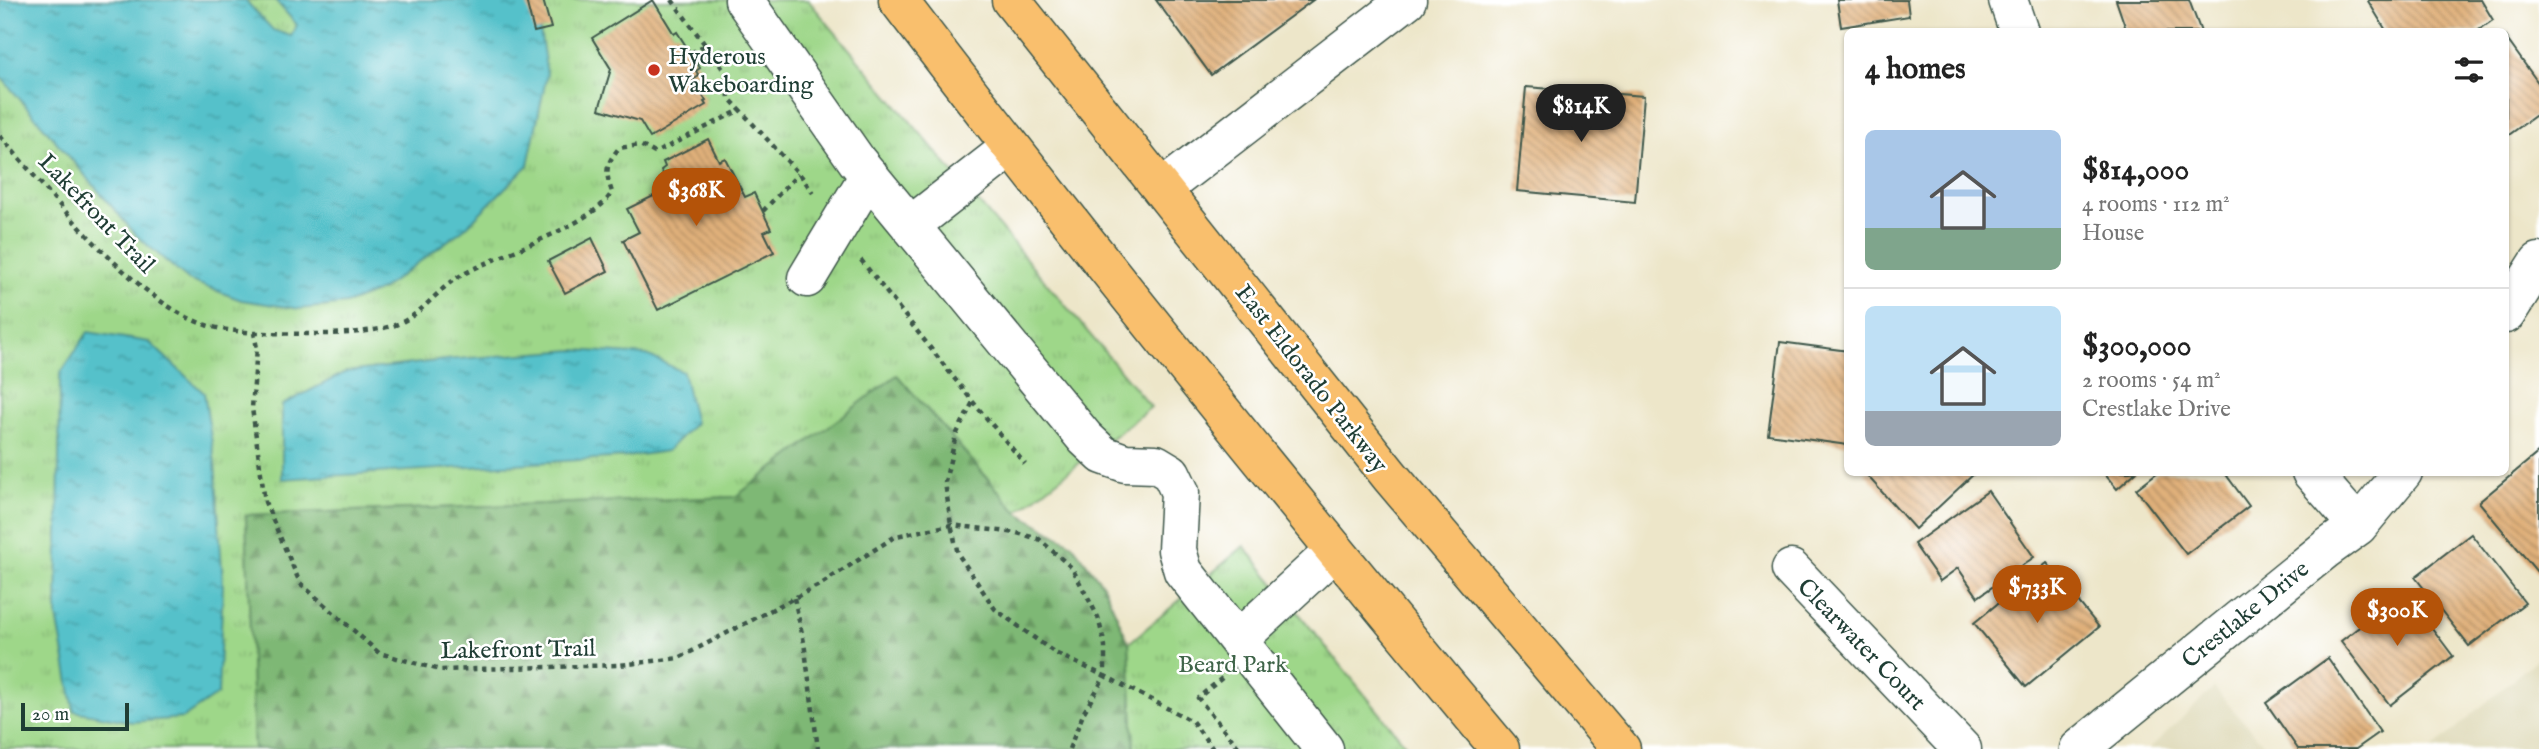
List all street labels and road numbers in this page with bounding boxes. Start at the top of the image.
street label: Lakefront Trail [31,147,161,281]
street label: East Eldorado Parkway [1227,278,1394,480]
street label: Crestlake Drive [2176,554,2316,676]
street label: Clearwater Court [1790,572,1932,718]
street label: Lakefront Trail [440,634,596,667]

